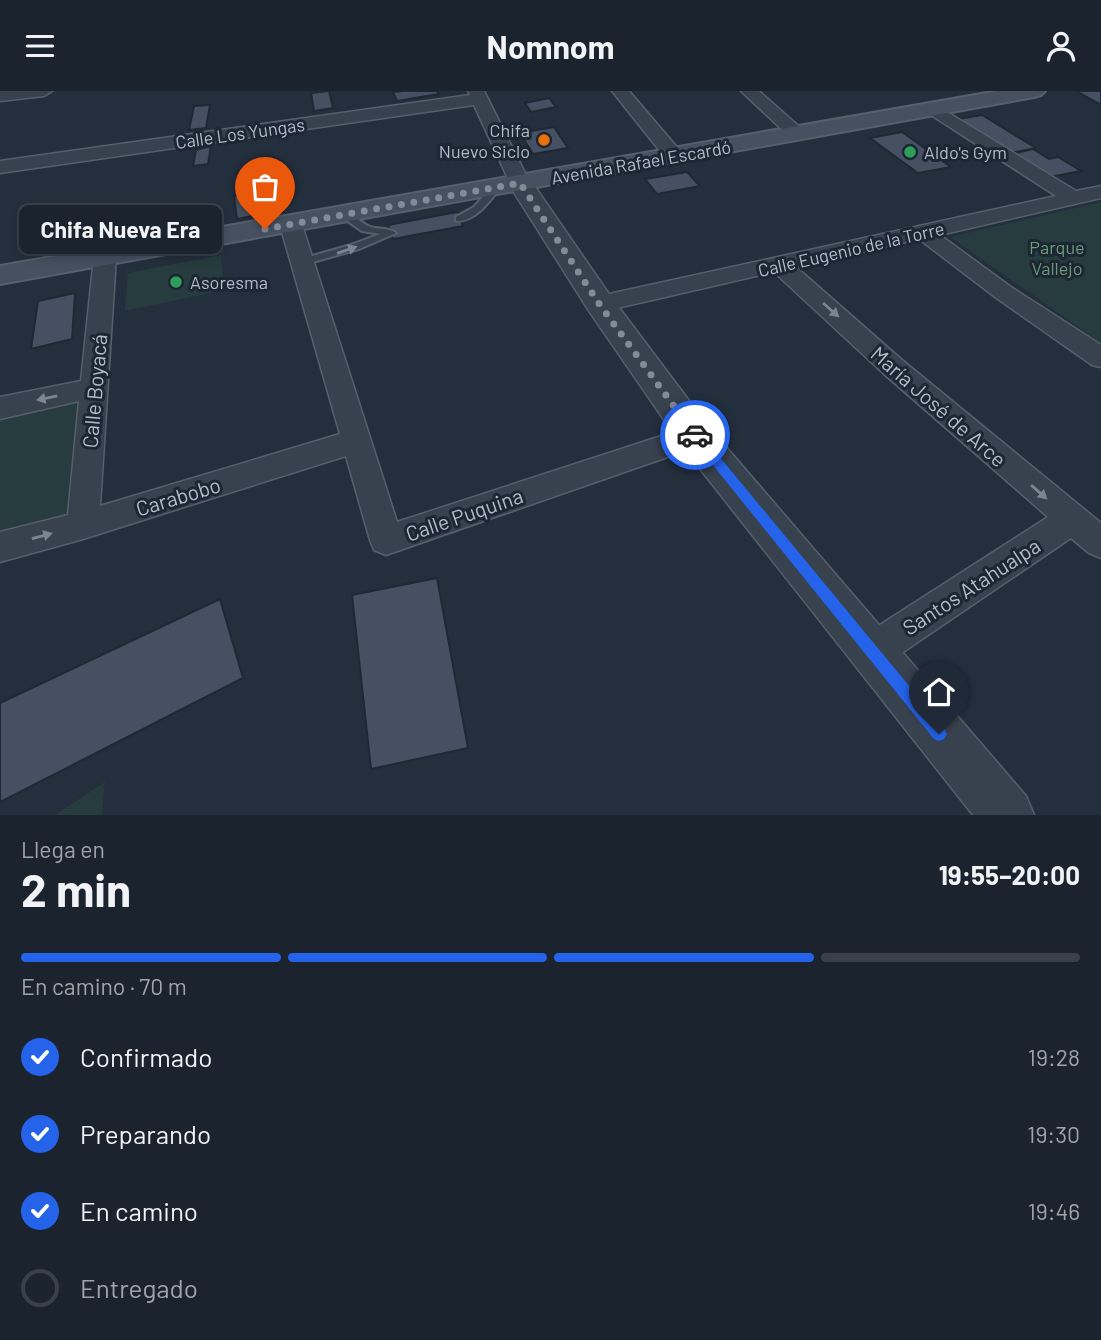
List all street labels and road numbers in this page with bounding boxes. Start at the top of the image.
street label: Calle Los Yungas [174,113,306,153]
street label: Avenida Rafael Escardó [549,135,733,189]
street label: Calle Eugenio de la Torre [756,217,946,281]
street label: Calle Boyacá [77,333,111,449]
street label: María José de Arce [866,340,1012,472]
street label: Carabobo [133,471,223,521]
street label: Calle Puquina [402,482,526,546]
street label: Santos Atahualpa [898,532,1044,640]

